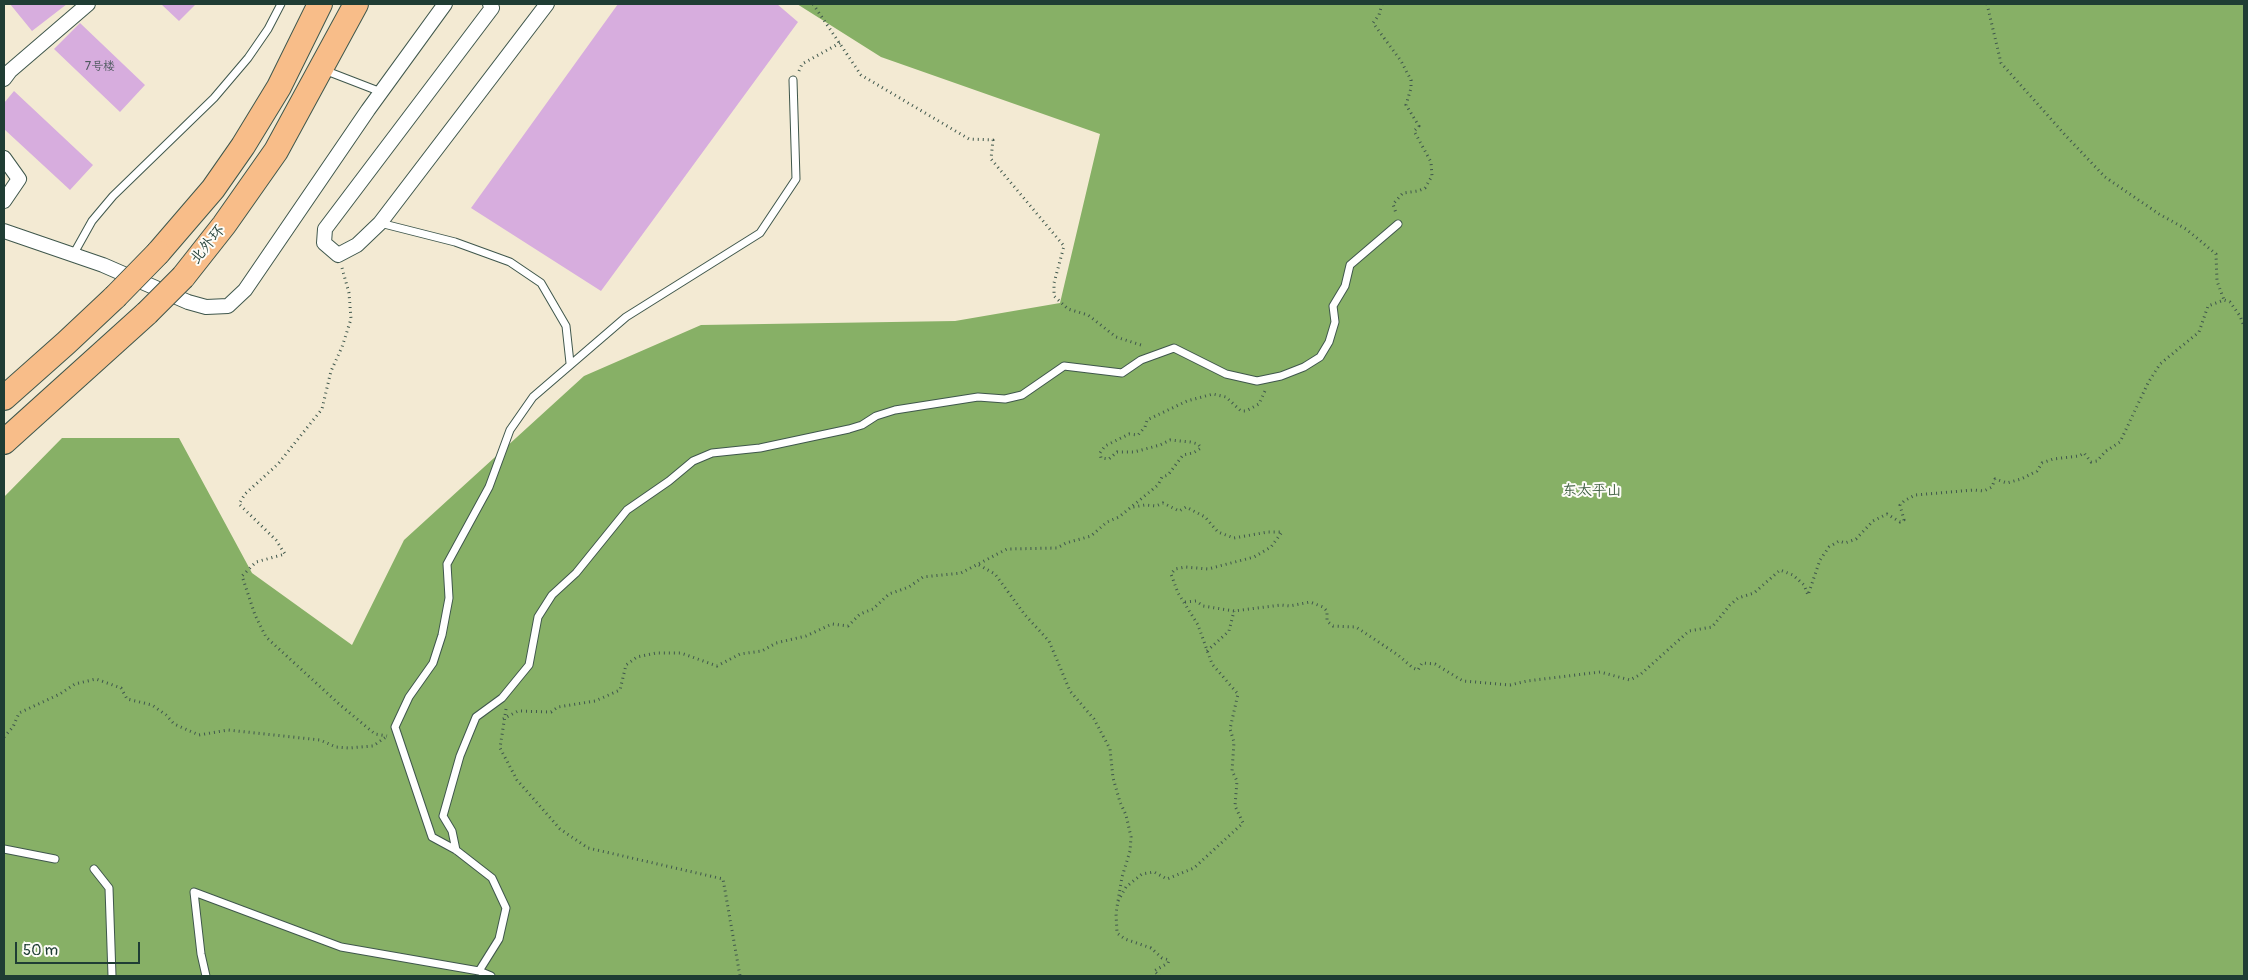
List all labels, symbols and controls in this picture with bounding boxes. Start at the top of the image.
house number: 7号楼 [85,60,115,74]
street label: 北外环 [187,222,229,268]
park label: 东太平山 [1562,482,1622,500]
scale bar [18,932,142,964]
text: 50 m [23,941,58,960]

